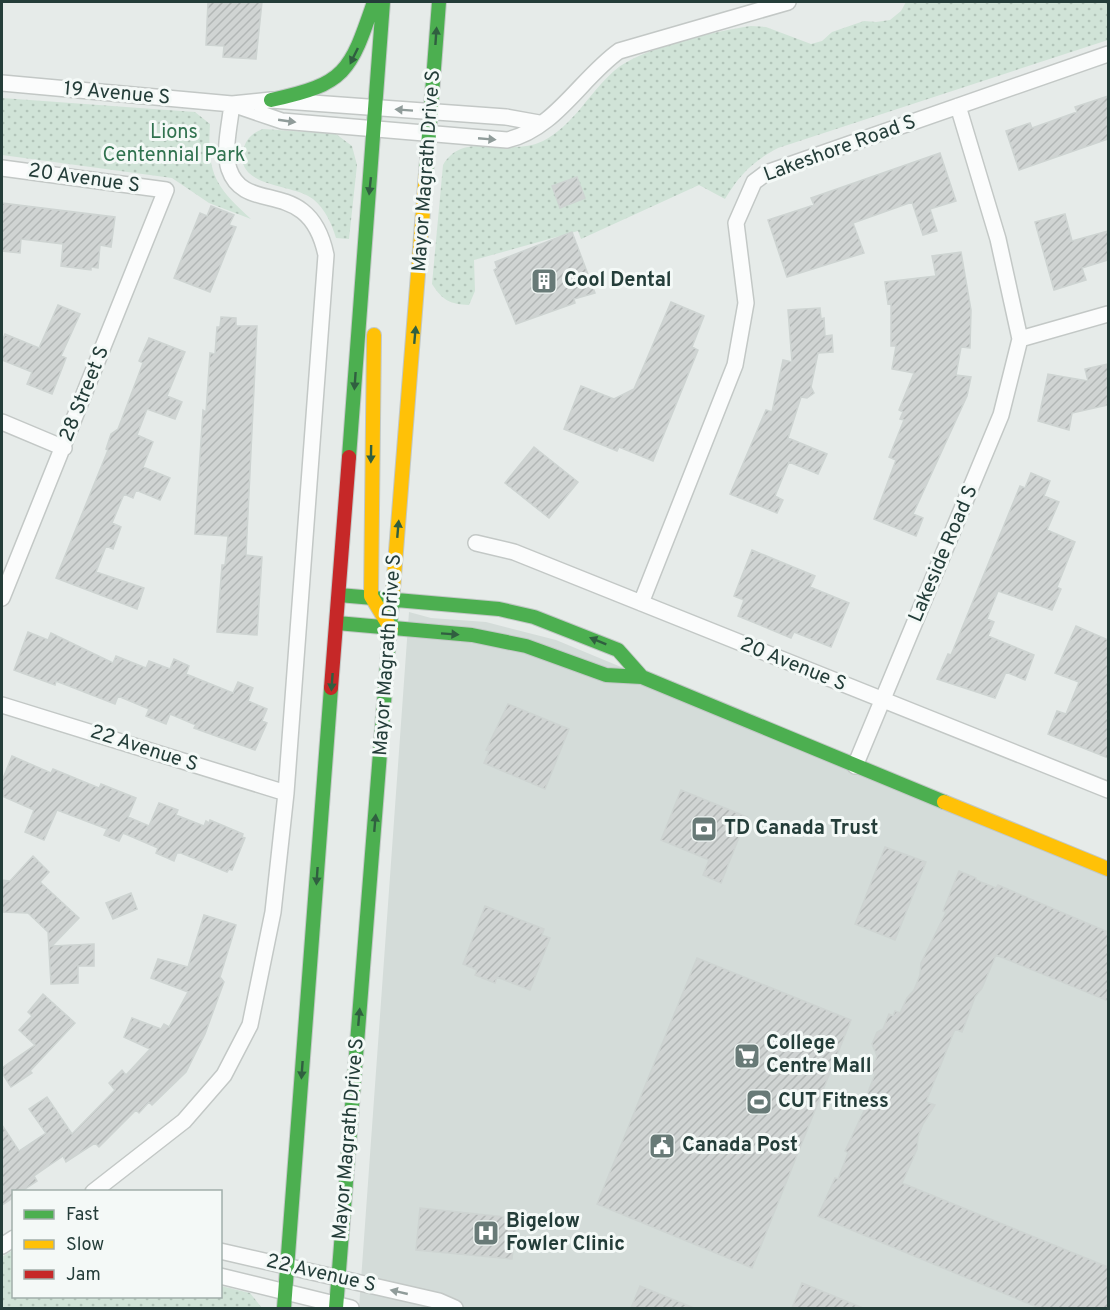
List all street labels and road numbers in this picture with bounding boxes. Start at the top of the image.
street label: Mayor Magrath Drive S [407,69,447,273]
street label: 19 Avenue S [63,76,171,112]
street label: Lakeshore Road S [760,109,920,189]
street label: 20 Avenue S [26,158,142,200]
street label: 28 Street S [54,342,116,446]
street label: Lakeside Road S [903,482,985,626]
street label: Mayor Magrath Drive S [368,553,408,757]
street label: 20 Avenue S [736,632,850,698]
street label: 22 Avenue S [87,719,201,779]
street label: Mayor Magrath Drive S [327,1037,371,1241]
street label: 22 Avenue S [264,1249,378,1299]

